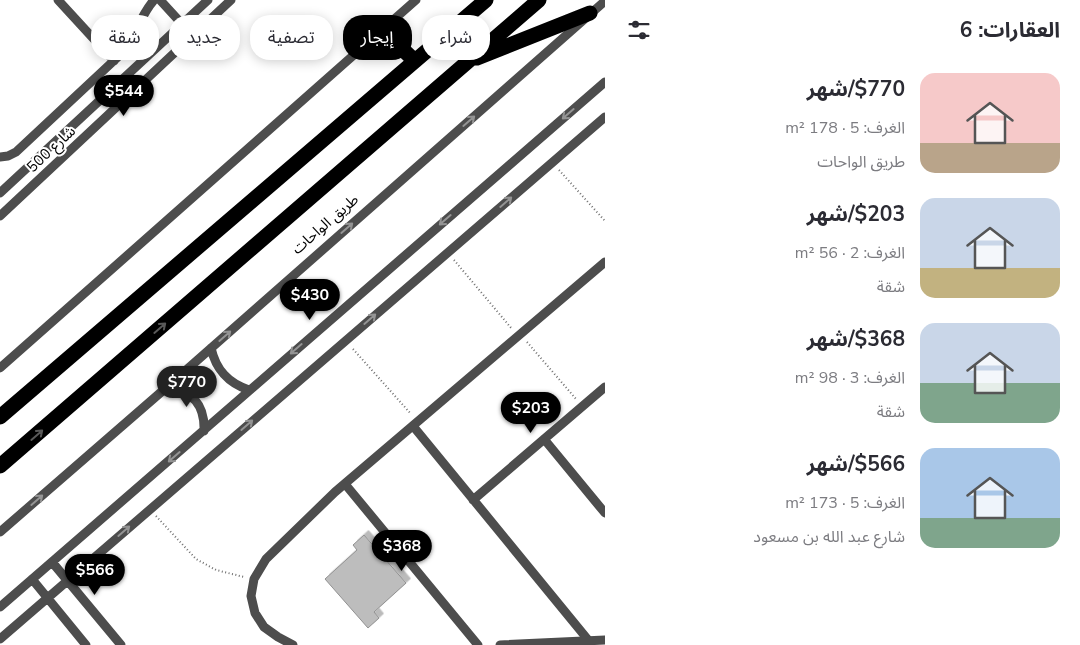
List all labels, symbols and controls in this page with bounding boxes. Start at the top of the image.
chip: شقة [91,15,159,60]
chip: جديد [169,15,240,60]
chip: تصفية [250,15,333,60]
chip: إيجار [343,15,412,60]
chip: شراء [422,15,490,60]
icon: filters [625,16,653,44]
text: العقارات: 6 [960,16,1060,44]
pin: $544 [94,74,154,117]
text: $770/شهر [807,75,905,103]
text: $544 [105,80,143,102]
icon: home [960,93,1020,153]
one-way arrow [562,108,575,119]
one-way arrow [462,115,475,126]
text: الغرف: 5 · 178 m² [785,117,905,139]
street label: شارع 500 [22,121,81,178]
text: طريق الواحات [817,151,905,173]
street label: طريق الواحات [287,189,363,259]
one-way arrow [500,196,513,207]
text: $203/شهر [807,200,905,228]
one-way arrow [439,214,452,226]
icon: home [960,218,1020,278]
one-way arrow [341,222,354,234]
text: الغرف: 2 · 56 m² [795,242,905,264]
text: شقة [877,276,905,298]
pin: $430 [280,278,340,321]
text: $430 [291,284,329,306]
one-way arrow [363,314,376,325]
one-way arrow [153,322,166,334]
text: $368/شهر [807,325,905,353]
one-way arrow [219,330,232,342]
icon: home [960,343,1020,403]
one-way arrow [290,344,303,355]
pin: $770 [157,366,217,408]
text: الغرف: 3 · 98 m² [795,367,905,389]
text: $770 [168,371,206,393]
pin: $203 [501,392,561,434]
text: $203 [512,397,550,419]
text: شقة [877,401,905,423]
one-way arrow [240,420,253,431]
one-way arrow [30,429,43,440]
text: $566/شهر [807,450,905,478]
one-way arrow [168,451,181,463]
icon: home [960,468,1020,528]
text: الغرف: 5 · 173 m² [785,492,905,514]
one-way arrow [30,495,43,506]
one-way arrow [117,526,130,537]
text: شارع عبد الله بن مسعود [753,526,905,548]
pin: $368 [372,530,432,572]
text: $368 [383,535,421,557]
pin: $566 [65,554,125,596]
text: $566 [76,559,114,581]

